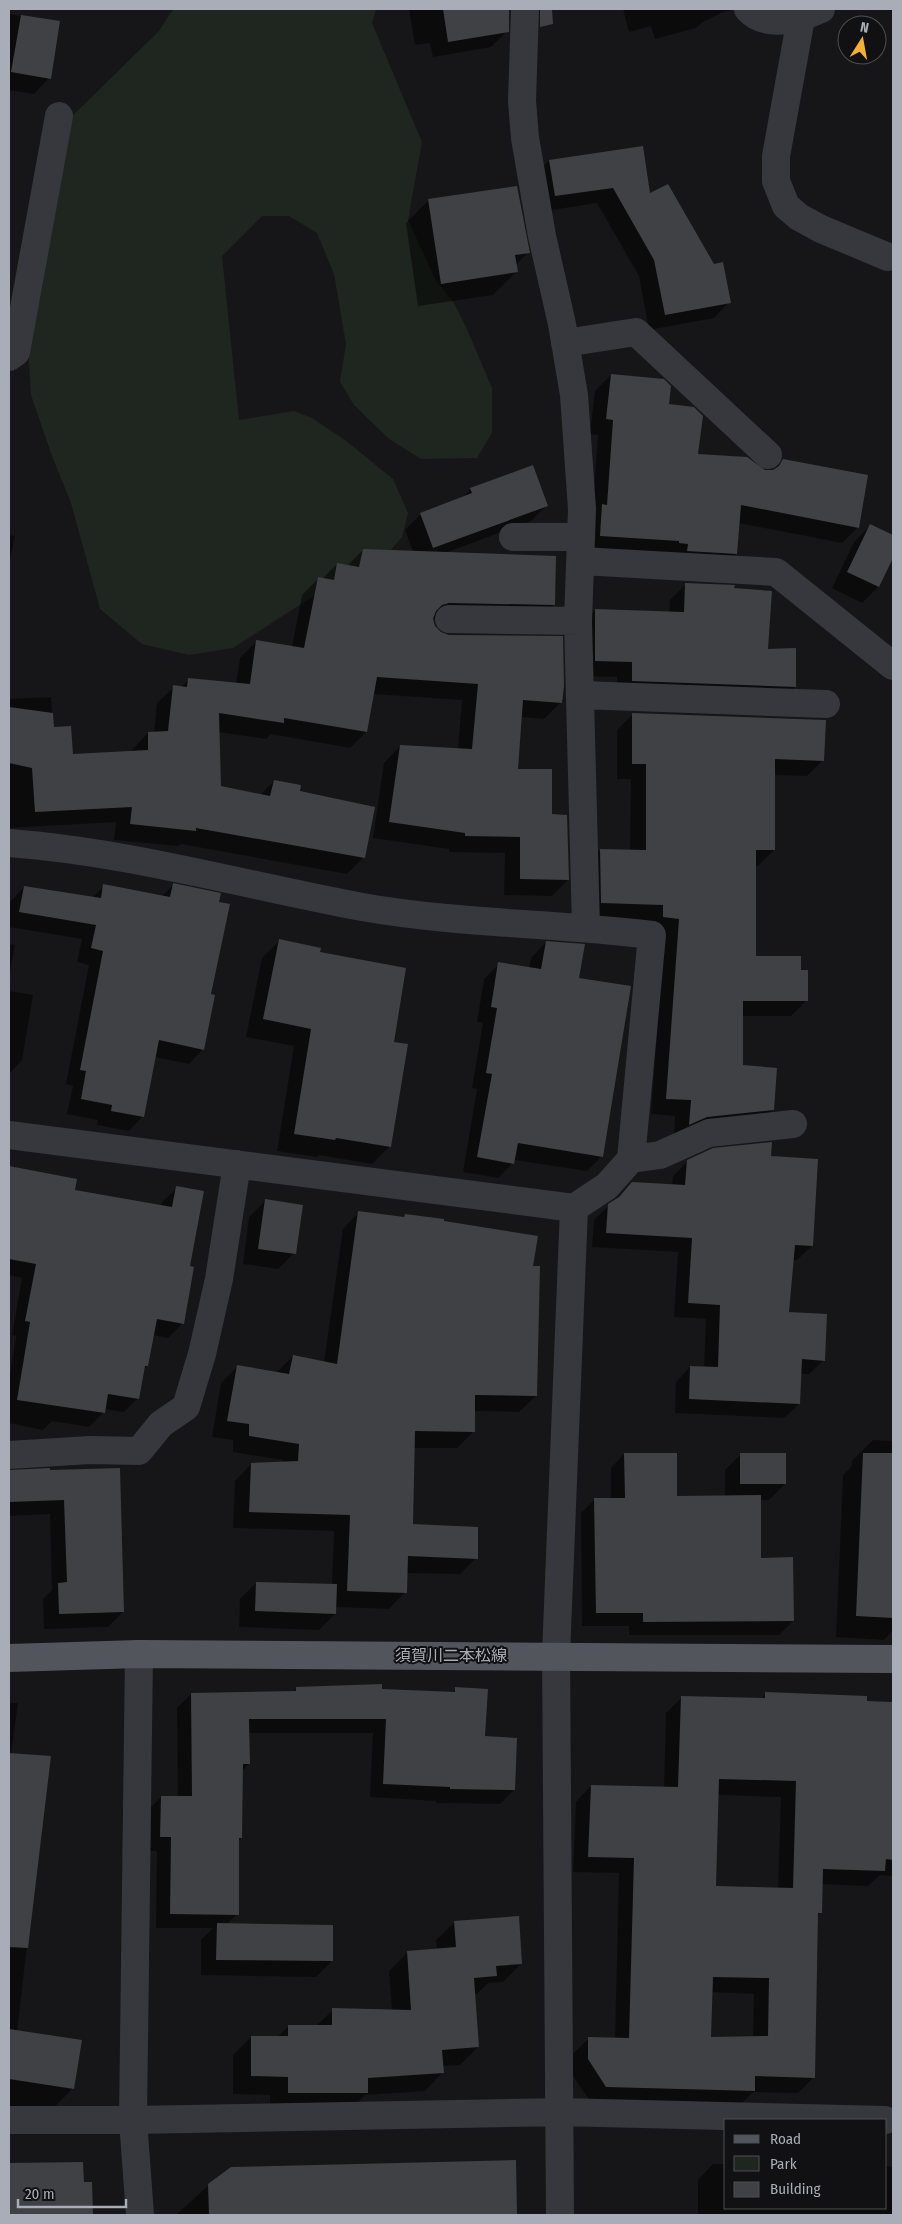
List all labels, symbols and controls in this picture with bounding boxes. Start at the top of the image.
north arrow [837,15,887,65]
text: N [859,19,870,37]
street label: 須賀川二本松線 [395,1646,507,1665]
legend [724,2119,887,2209]
text: Road [770,2130,801,2148]
text: Park [770,2155,797,2173]
scale bar [18,2176,125,2208]
text: Building [770,2180,821,2198]
text: 20 m [25,2185,55,2203]

